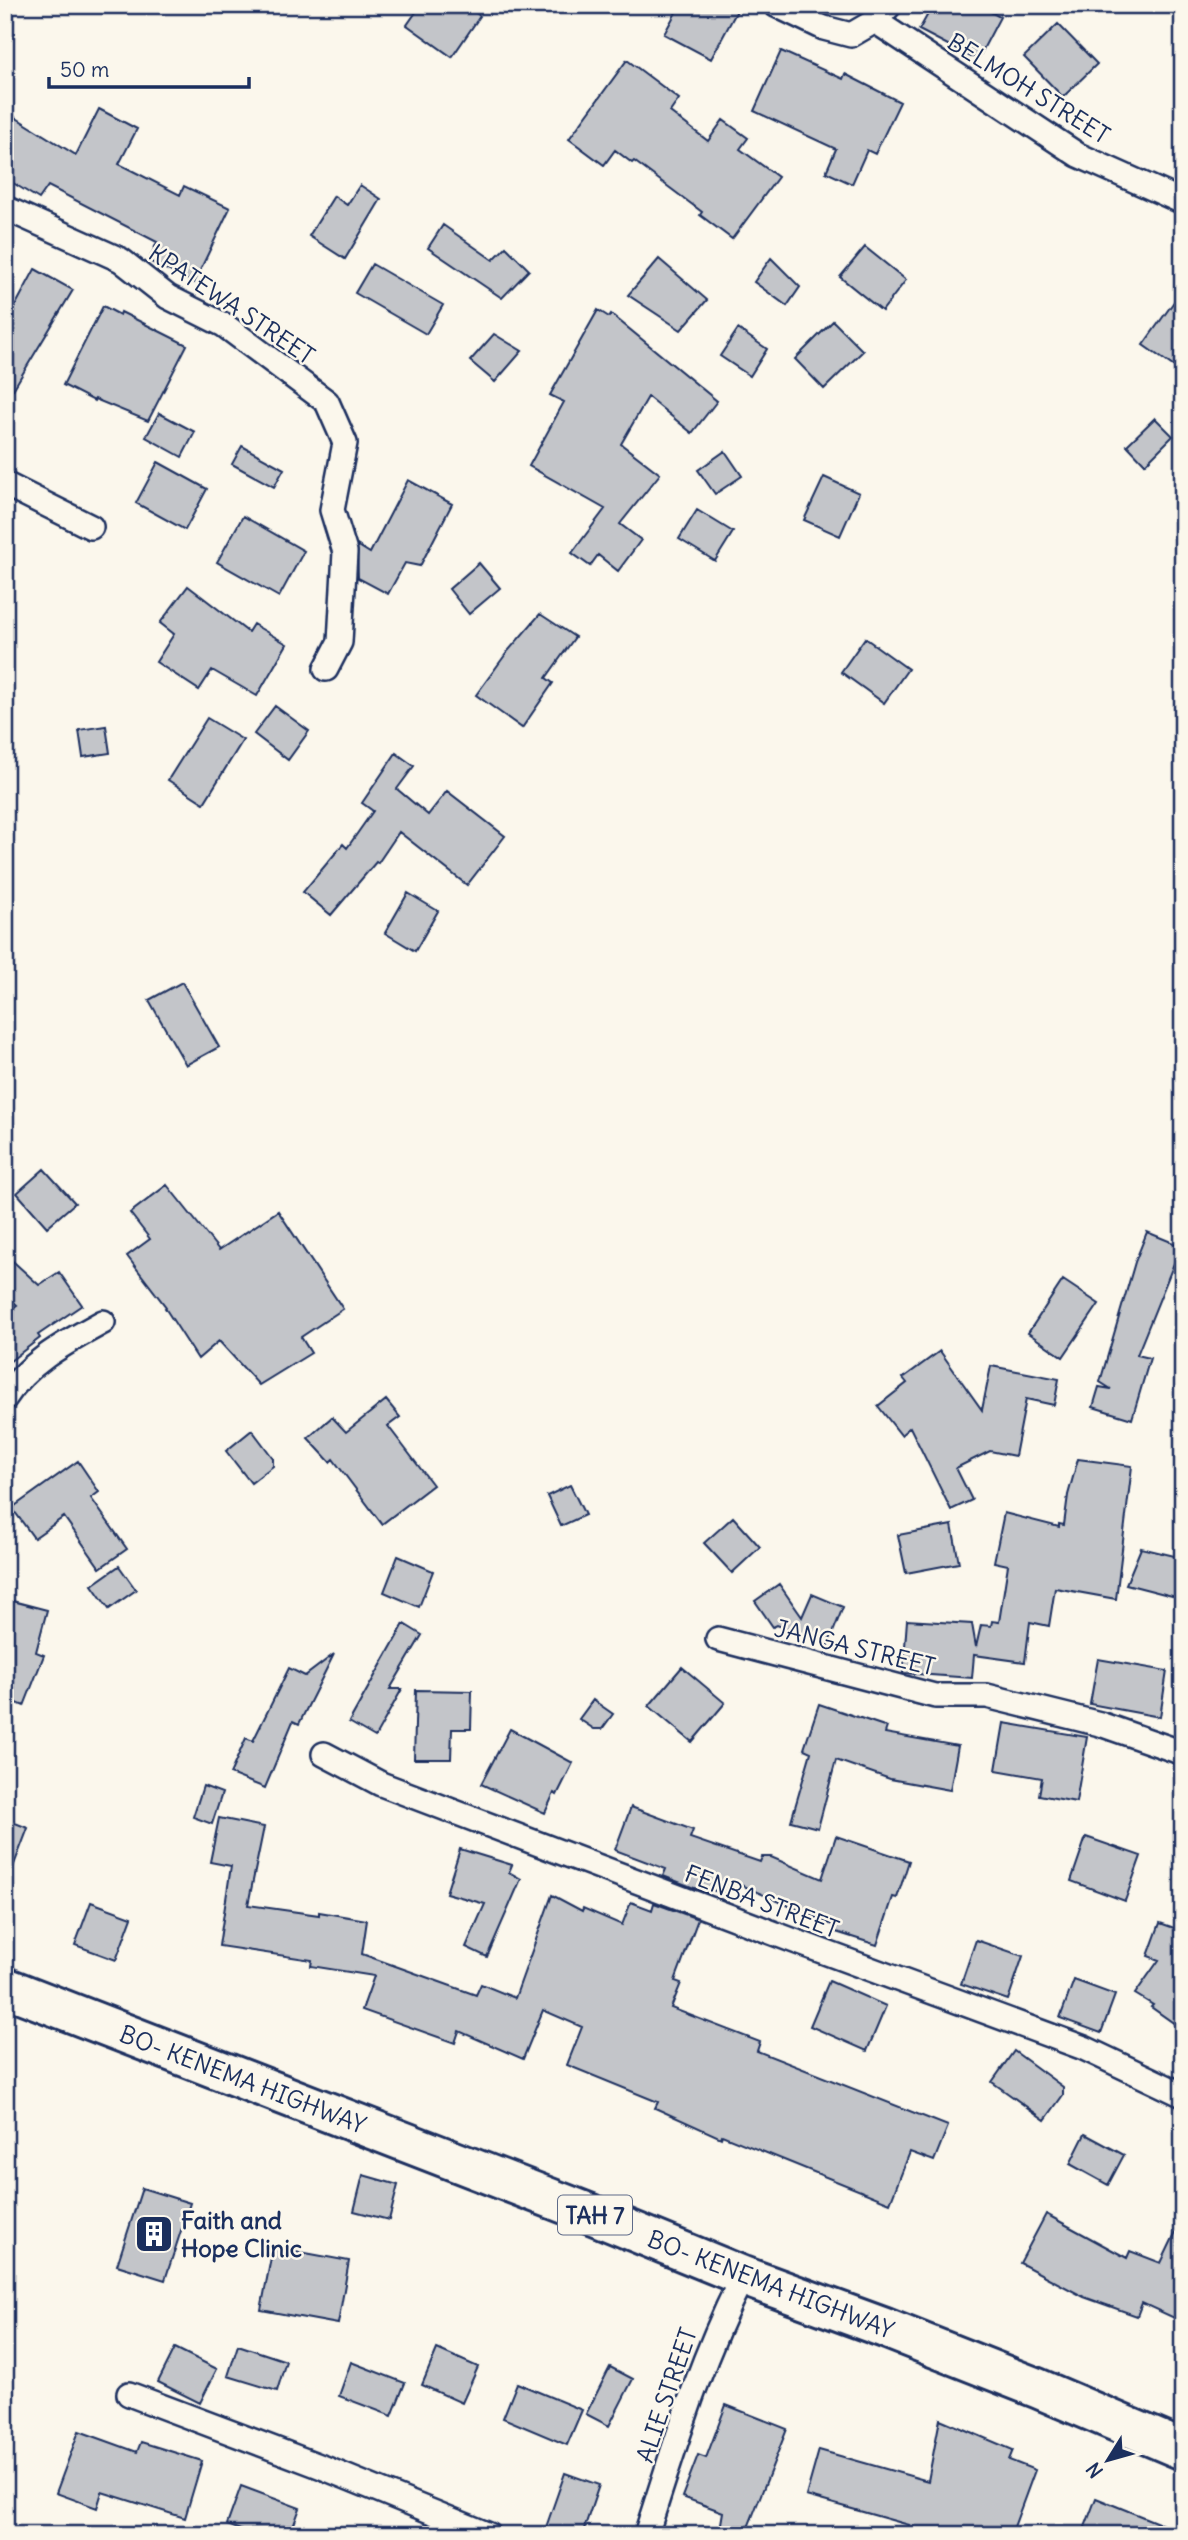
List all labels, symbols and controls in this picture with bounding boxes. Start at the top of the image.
street label: BELMOH STREET [942,26,1116,150]
scale bar [49,46,248,90]
text: 50 m [60,56,109,83]
street label: KPATEWA STREET [143,237,321,371]
street label: JANGA STREET [772,1613,938,1681]
street label: FENBA STREET [681,1858,843,1944]
street label: BO- KENEMA HIGHWAY [116,2018,370,2140]
road number: TAH 7 [558,2196,632,2234]
place label: Faith and Hope Clinic [181,2205,302,2263]
building icon: Faith and Hope Clinic [133,2213,175,2255]
street label: BO- KENEMA HIGHWAY [644,2223,898,2345]
street label: ALIE STREET [629,2324,703,2466]
north arrow [1072,2424,1142,2494]
text: N [1081,2458,1108,2483]

